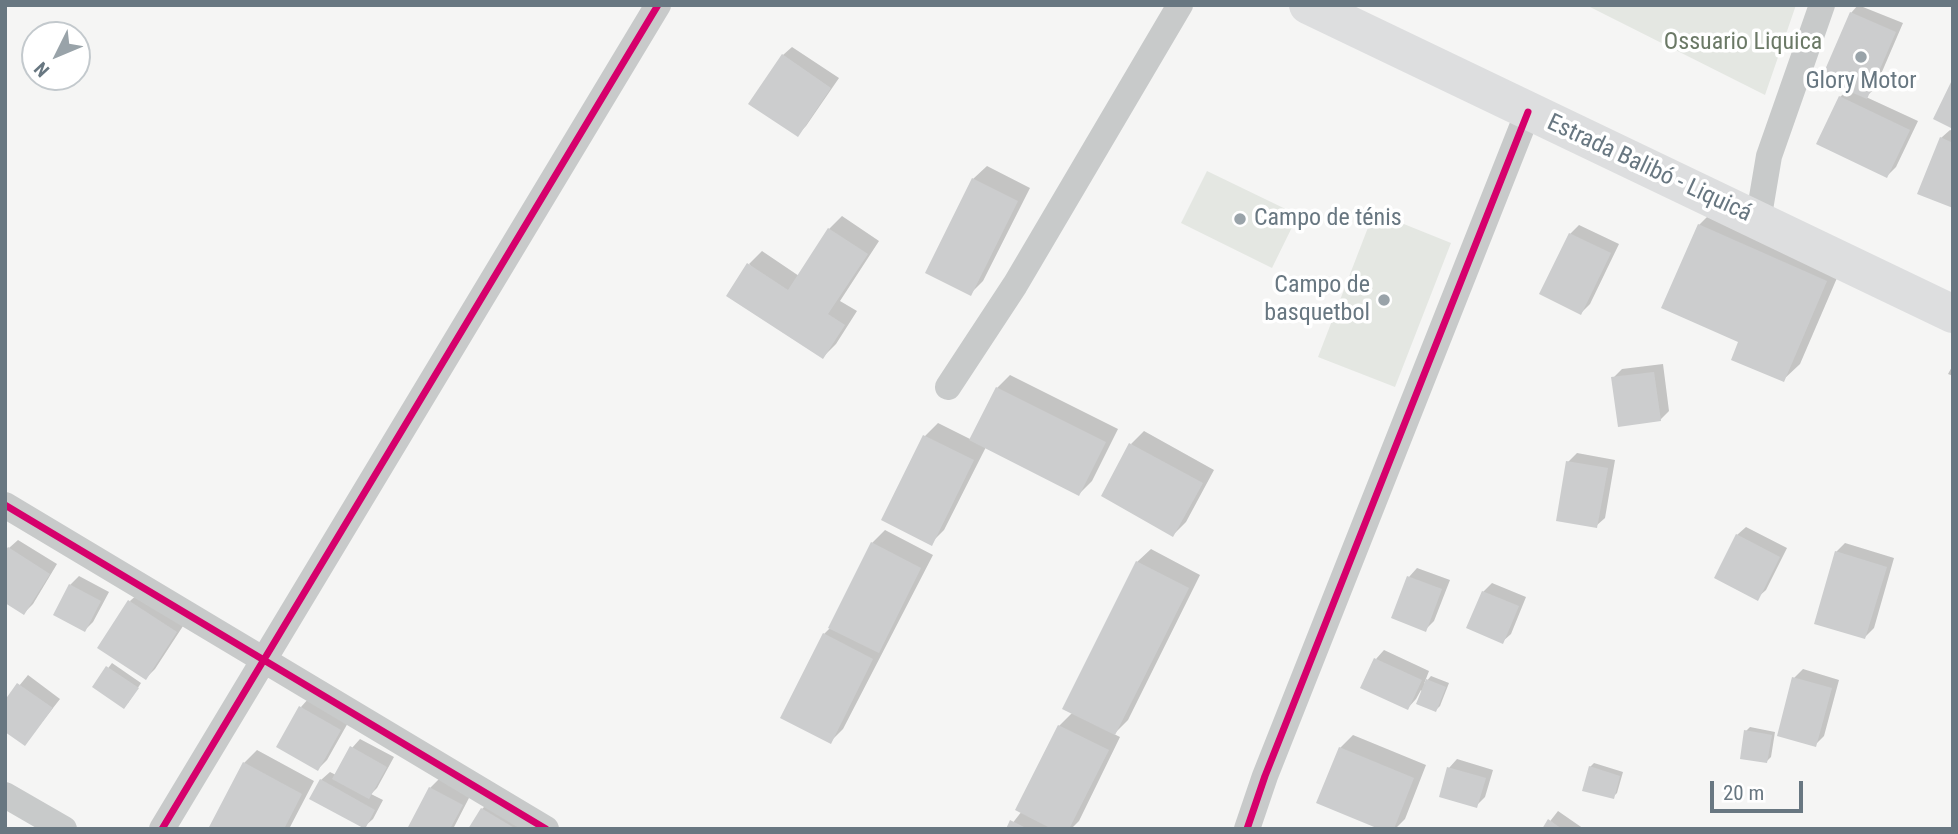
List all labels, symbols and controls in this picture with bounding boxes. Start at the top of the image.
north arrow [21,21,91,91]
park label: Ossuario Liquica [1664,29,1822,57]
marker: Glory Motor [1853,49,1869,65]
text: N [29,57,54,81]
place label: Glory Motor [1805,68,1917,96]
street label: Estrada Balibó - Liquicá [1542,109,1756,229]
place label: Campo de ténis [1254,205,1402,233]
marker: Campo de ténis [1232,211,1248,227]
place label: Campo de basquetbol [1264,272,1370,328]
marker: Campo de basquetbol [1376,292,1392,308]
scale bar [1713,768,1806,812]
text: 20 m [1723,781,1764,805]

